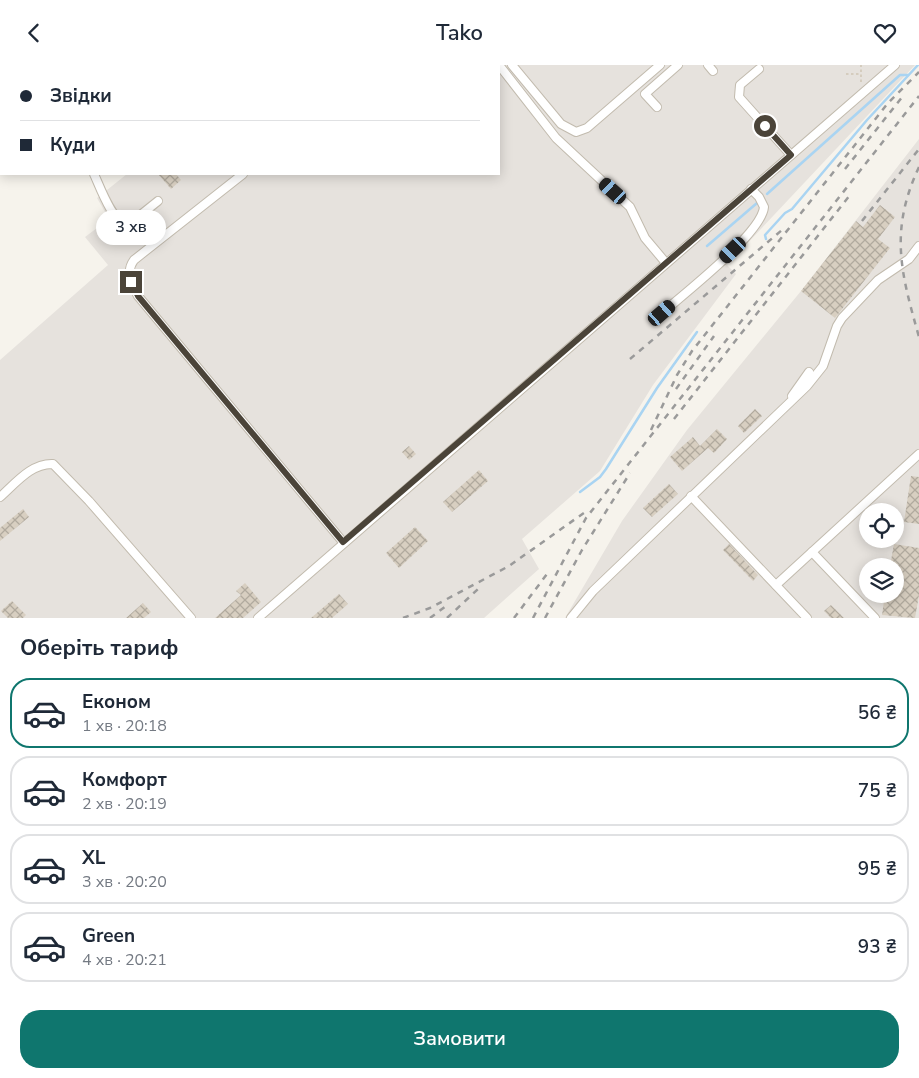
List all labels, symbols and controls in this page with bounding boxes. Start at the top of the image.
text: Tako [436,18,483,48]
icon: back [20,19,48,47]
icon: heart [871,19,899,47]
text: Звідки [50,83,112,109]
route start [754,115,776,137]
text: Куди [50,132,96,158]
car [596,175,629,207]
callout: 3 хв [96,209,166,245]
text: 3 хв [115,216,147,238]
car [716,234,749,266]
route end [120,271,142,293]
car [645,297,678,329]
map controls [859,503,904,603]
button: locate [859,503,904,548]
button: layers [859,558,904,603]
text: Оберіть тариф [20,633,178,663]
text: Економ [82,689,151,715]
icon: car [22,691,67,736]
text: 56 ₴ [858,700,897,726]
text: 1 хв · 20:18 [82,715,167,737]
text: Комфорт [82,767,167,793]
icon: car [22,769,67,814]
text: 75 ₴ [858,778,897,804]
text: 2 хв · 20:19 [82,793,167,815]
text: XL [82,845,105,871]
icon: car [22,847,67,892]
text: 95 ₴ [858,856,897,882]
text: 3 хв · 20:20 [82,871,167,893]
text: Green [82,923,135,949]
icon: car [22,925,67,970]
text: 93 ₴ [858,934,897,960]
text: 4 хв · 20:21 [82,949,167,971]
button: Замовити [20,1010,899,1068]

